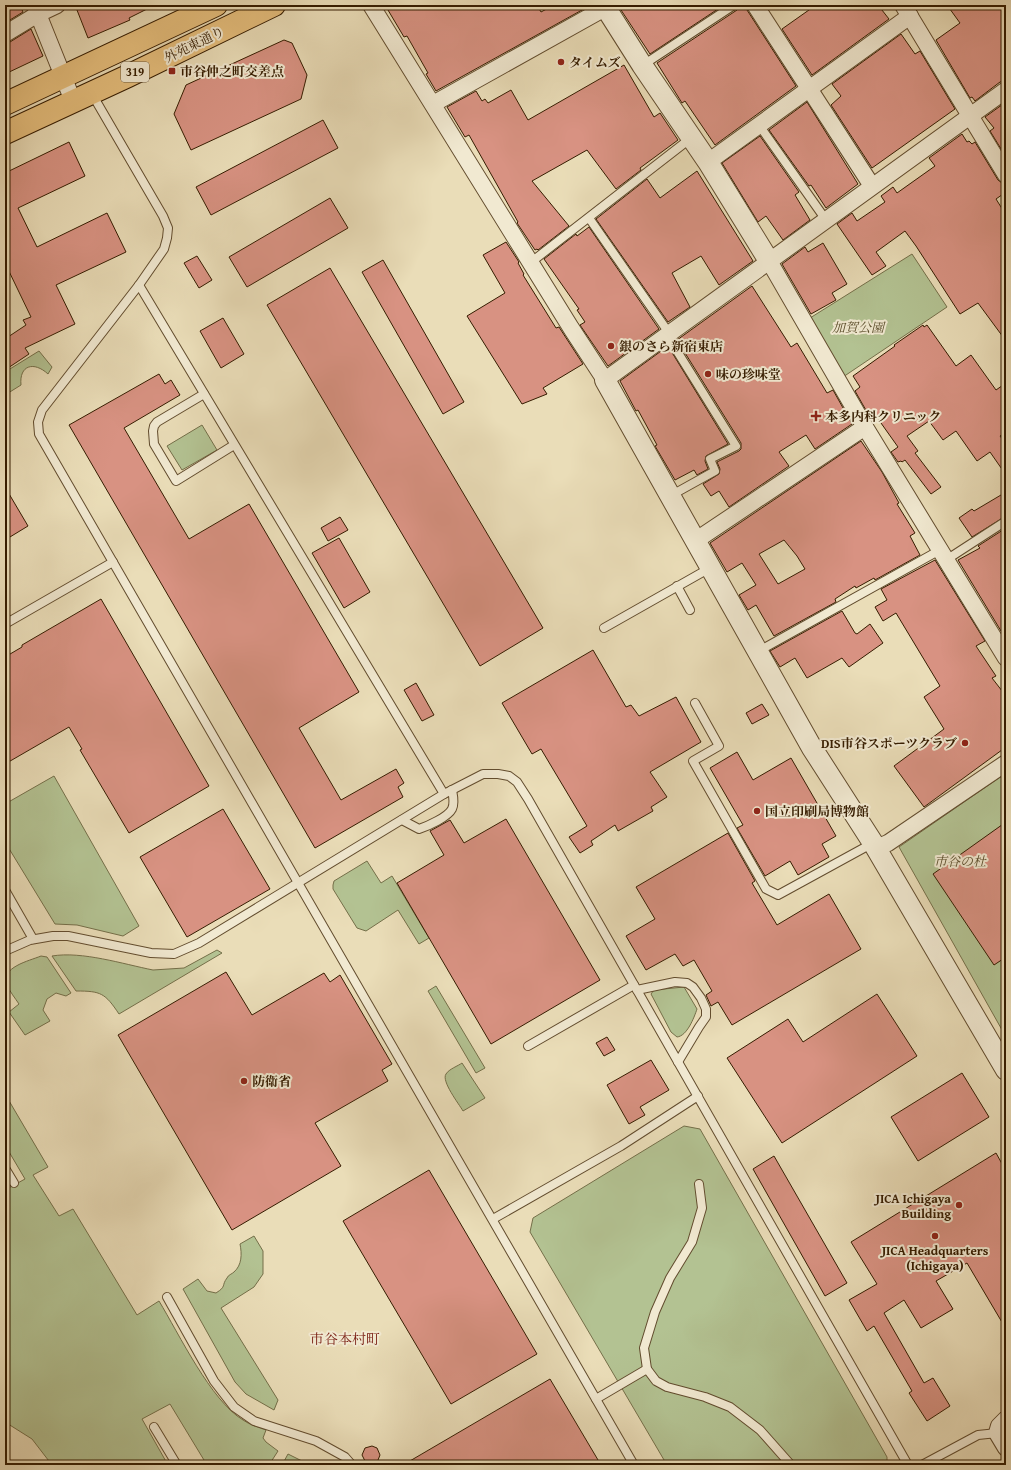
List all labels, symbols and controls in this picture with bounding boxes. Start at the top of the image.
street label: 外苑東通り [161,22,228,67]
place label: タイムズ [569,53,621,72]
marker: タイムズ [556,57,566,67]
road number: 319 [121,62,149,82]
place label: 市谷仲之町交差点 [180,62,284,81]
marker: 市谷仲之町交差点 [167,66,177,76]
park label: 加賀公園 [832,318,886,337]
place label: 銀のさら新宿東店 [619,337,723,356]
marker: 銀のさら新宿東店 [606,341,616,351]
place label: 味の珍味堂 [716,365,781,384]
marker: 味の珍味堂 [703,369,713,379]
place label: 本多内科クリニック [825,407,941,426]
marker: 本多内科クリニック [810,410,822,422]
place label: DIS市谷スポーツクラブ [821,734,957,753]
marker: DIS市谷スポーツクラブ [960,738,970,748]
place label: 国立印刷局博物館 [765,802,869,821]
marker: 国立印刷局博物館 [752,806,762,816]
park label: 市谷の杜 [934,852,987,871]
place label: 防衛省 [252,1072,291,1091]
marker: 防衛省 [239,1076,249,1086]
place label: JICA Ichigaya Building [873,1189,951,1223]
marker: JICA Ichigaya Building [954,1200,964,1210]
marker: JICA Headquarters (Ichigaya) [930,1231,940,1241]
place label: JICA Headquarters (Ichigaya) [880,1241,989,1275]
district label: 市谷本村町 [310,1329,380,1349]

